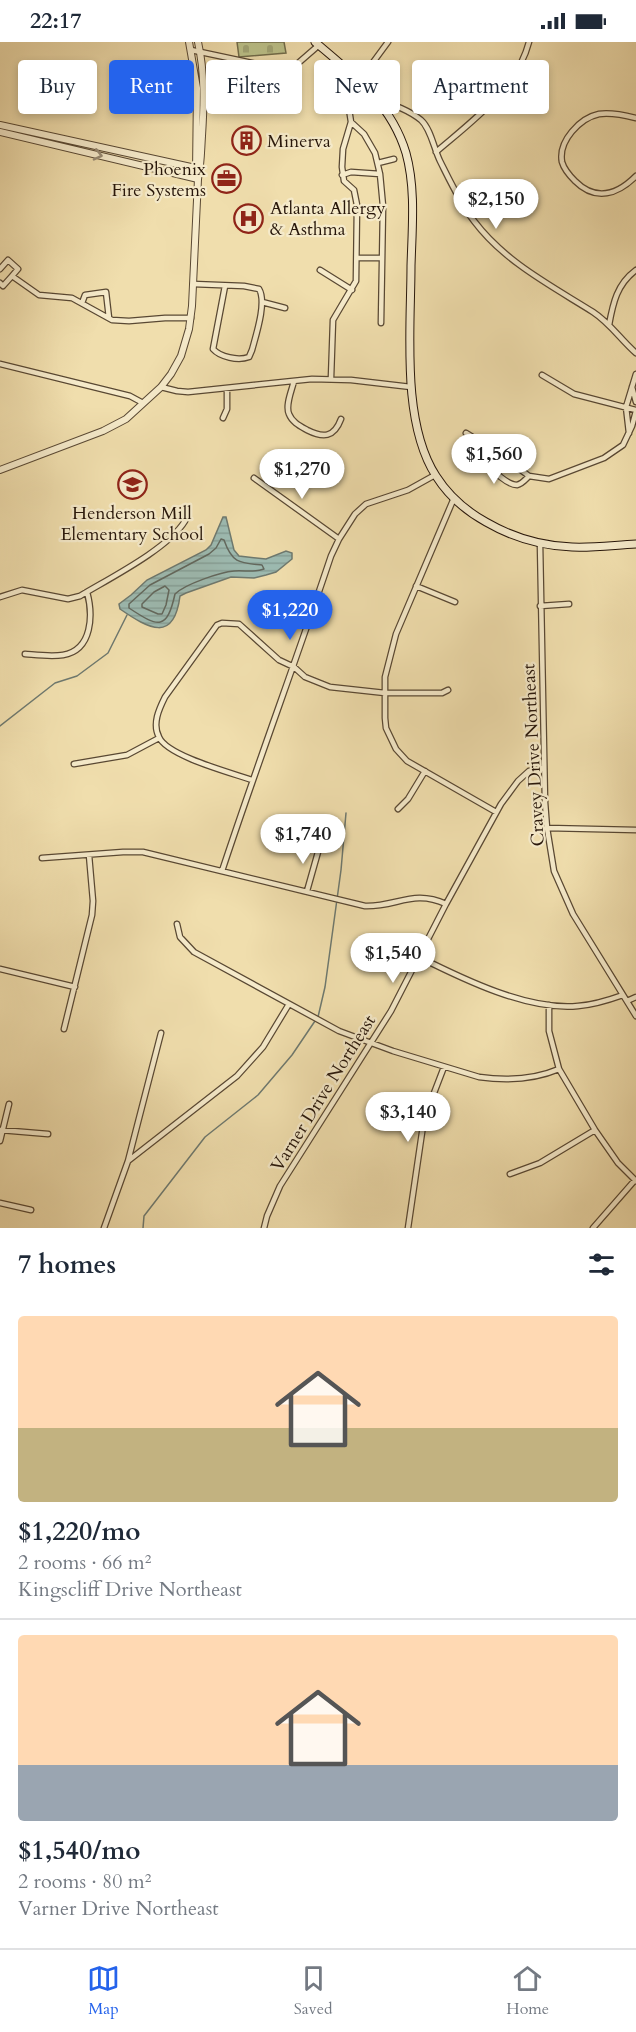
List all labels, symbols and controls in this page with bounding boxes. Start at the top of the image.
text: 22:17 [30,6,81,36]
chip: Buy [18,60,97,114]
chip: Rent [109,60,194,114]
chip: Filters [206,60,302,114]
chip: New [314,60,400,114]
chip: Apartment [412,60,549,114]
building icon: Minerva [230,125,262,157]
place label: Minerva [267,129,331,154]
one-way arrow [93,148,103,161]
place label: Phoenix Fire Systems [111,157,206,203]
office icon: Phoenix Fire Systems [211,163,243,195]
pin: $2,150 [447,179,545,230]
text: $2,150 [467,185,525,212]
place label: Atlanta Allergy & Asthma [270,196,386,242]
hospital icon: Atlanta Allergy & Asthma [233,202,265,234]
pin: $1,560 [445,434,543,485]
text: $1,560 [465,440,523,467]
pin: $1,270 [253,449,351,500]
text: $1,270 [273,455,331,482]
school or university icon: Henderson Mill Elementary School [116,468,148,500]
place label: Henderson Mill Elementary School [60,501,204,547]
pin: $1,220 [241,590,339,641]
text: $1,220 [261,596,319,623]
street label: Cravey Drive Northeast [516,663,551,847]
pin: $1,740 [254,814,352,865]
text: $1,740 [274,820,332,847]
pin: $1,540 [344,933,442,984]
text: $1,540 [364,939,422,966]
street label: Varner Drive Northeast [265,1010,382,1176]
pin: $3,140 [359,1092,457,1143]
text: $3,140 [379,1098,437,1125]
text: 7 homes [18,1247,116,1282]
icon: filters [585,1248,618,1281]
icon: home [264,1355,372,1463]
text: $1,220/mo [18,1514,141,1549]
text: 2 rooms · 66 m² [18,1549,151,1576]
text: Kingscliff Drive Northeast [18,1576,242,1603]
icon: home [264,1674,372,1782]
text: $1,540/mo [18,1833,141,1868]
text: 2 rooms · 80 m² [18,1868,151,1895]
text: Varner Drive Northeast [18,1895,219,1922]
tab: Map [87,1962,120,2020]
tab: Saved [294,1962,332,2020]
tab: Home [506,1962,549,2020]

